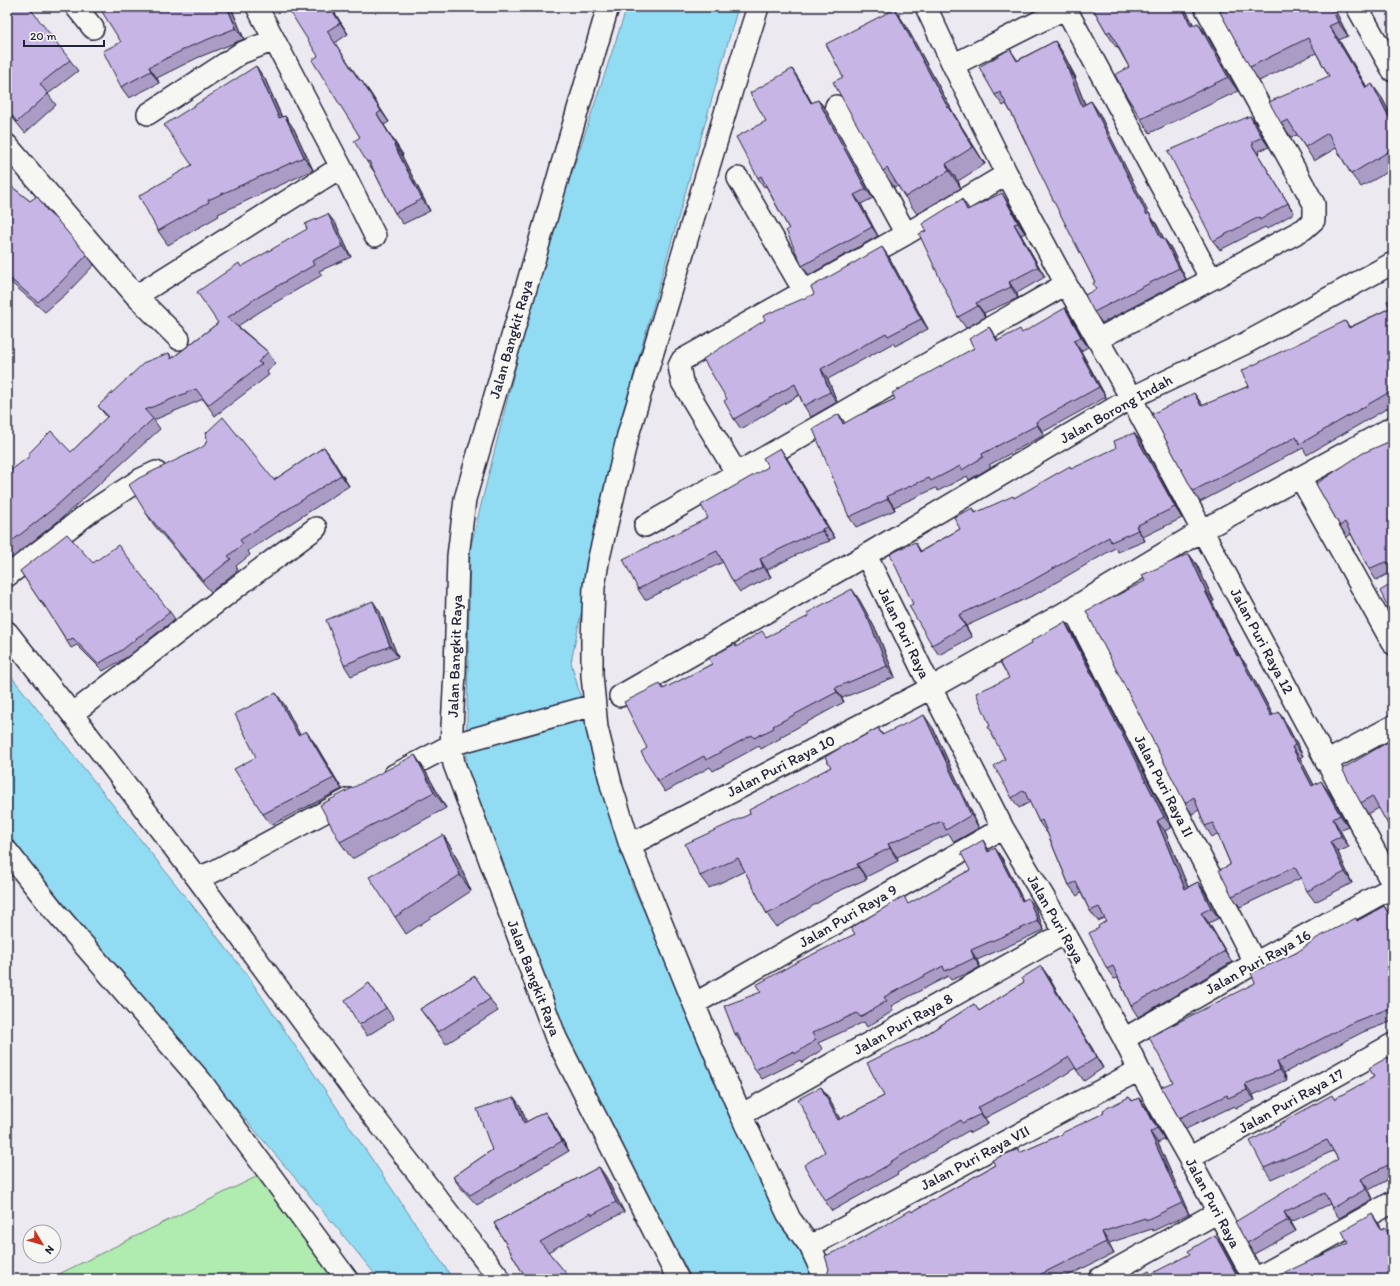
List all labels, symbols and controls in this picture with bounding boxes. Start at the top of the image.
scale bar [24,22,104,48]
text: 20 m [30,29,57,43]
street label: Jalan Bangkit Raya [485,277,537,401]
street label: Jalan Borong Indah [1057,370,1176,447]
street label: Jalan Puri Raya [874,584,934,682]
street label: Jalan Puri Raya 12 [1226,585,1298,697]
street label: Jalan Bangkit Raya [444,594,466,718]
street label: Jalan Puri Raya 10 [724,731,838,801]
street label: Jalan Puri Raya II [1131,732,1197,840]
street label: Jalan Puri Raya [1023,871,1089,967]
street label: Jalan Puri Raya 9 [796,880,900,951]
street label: Jalan Bangkit Raya [504,917,565,1039]
street label: Jalan Puri Raya 16 [1202,926,1314,998]
street label: Jalan Puri Raya 8 [850,989,956,1059]
street label: Jalan Puri Raya 17 [1235,1064,1347,1137]
street label: Jalan Puri Raya VII [917,1122,1033,1194]
street label: Jalan Puri Raya [1182,1155,1244,1251]
north arrow [22,1224,62,1264]
text: N [42,1243,57,1257]

